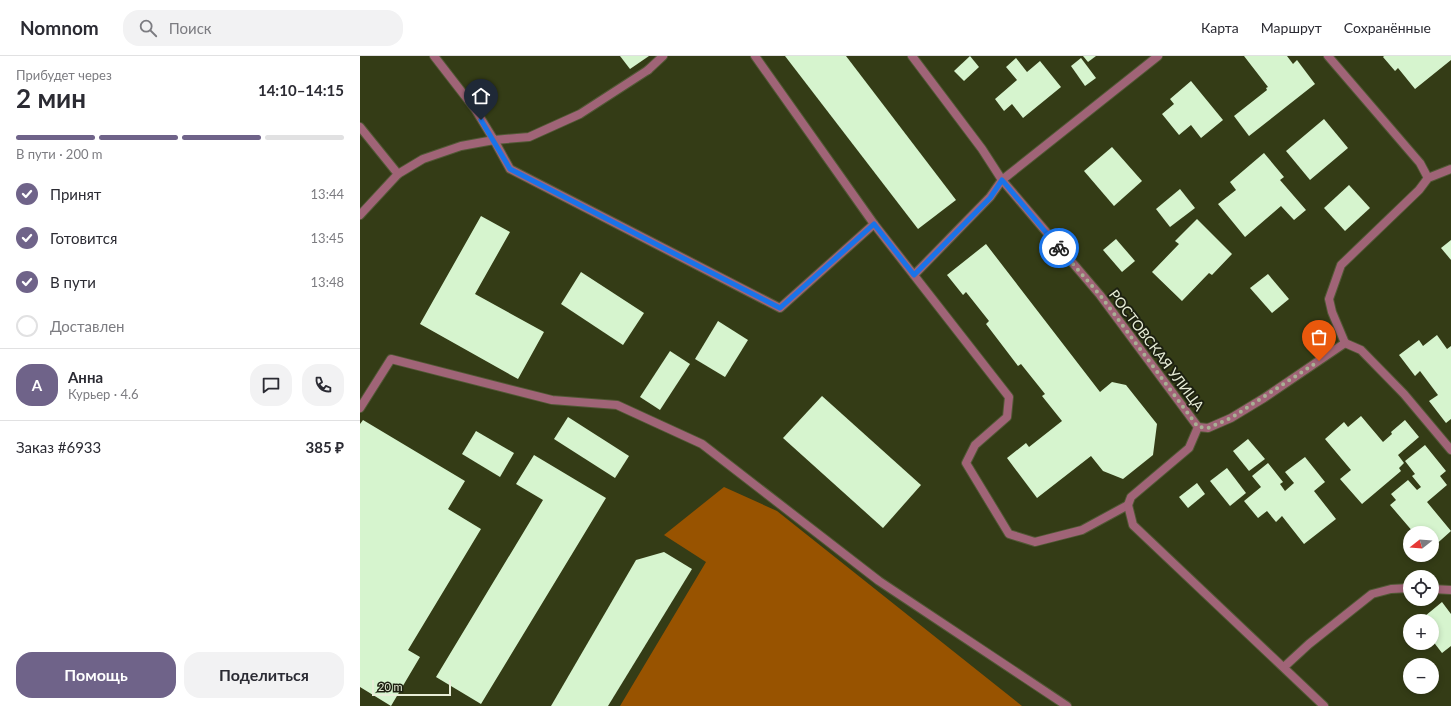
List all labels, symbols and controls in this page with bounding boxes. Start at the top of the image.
search box [123,10,403,46]
text: Nomnom [20,16,99,39]
icon: search [137,17,159,39]
text: Поиск [169,19,212,37]
text: Карта [1201,19,1239,36]
text: Маршрут [1261,19,1322,36]
text: Сохранённые [1344,19,1431,36]
text: Прибудет через [16,67,112,83]
pin [464,79,498,120]
text: 14:10–14:15 [258,81,344,99]
text: 2 мин [16,82,86,114]
icon: home [470,85,492,107]
text: В пути · 200 m [16,146,102,162]
icon: check [16,183,38,205]
text: Принят [50,185,101,203]
text: 13:44 [311,186,344,202]
icon: check [16,227,38,249]
courier [1039,228,1079,268]
text: Готовится [50,229,117,247]
text: 13:45 [311,230,344,246]
icon: bike [1048,237,1070,259]
icon: check [16,271,38,293]
text: В пути [50,273,96,291]
text: 13:48 [311,274,344,290]
street label: РОСТОВСКАЯ УЛИЦА [1106,286,1208,414]
text: Доставлен [50,317,125,335]
pin [1302,320,1336,361]
icon: bag [1308,326,1330,348]
button: chat [250,364,292,406]
button: phone [302,364,344,406]
text: Анна [68,368,103,386]
text: А [32,376,42,394]
text: Курьер · 4.6 [68,386,139,402]
text: Заказ #6933 [16,438,101,456]
text: 385 ₽ [306,438,344,456]
north arrow [1403,526,1439,562]
map controls [1403,526,1439,694]
button: locate [1403,570,1439,606]
button: + [1403,614,1439,650]
button: Помощь [16,652,176,698]
button: Поделиться [184,652,344,698]
button: − [1403,658,1439,694]
scale bar [372,678,451,697]
text: 20 m [378,680,403,693]

